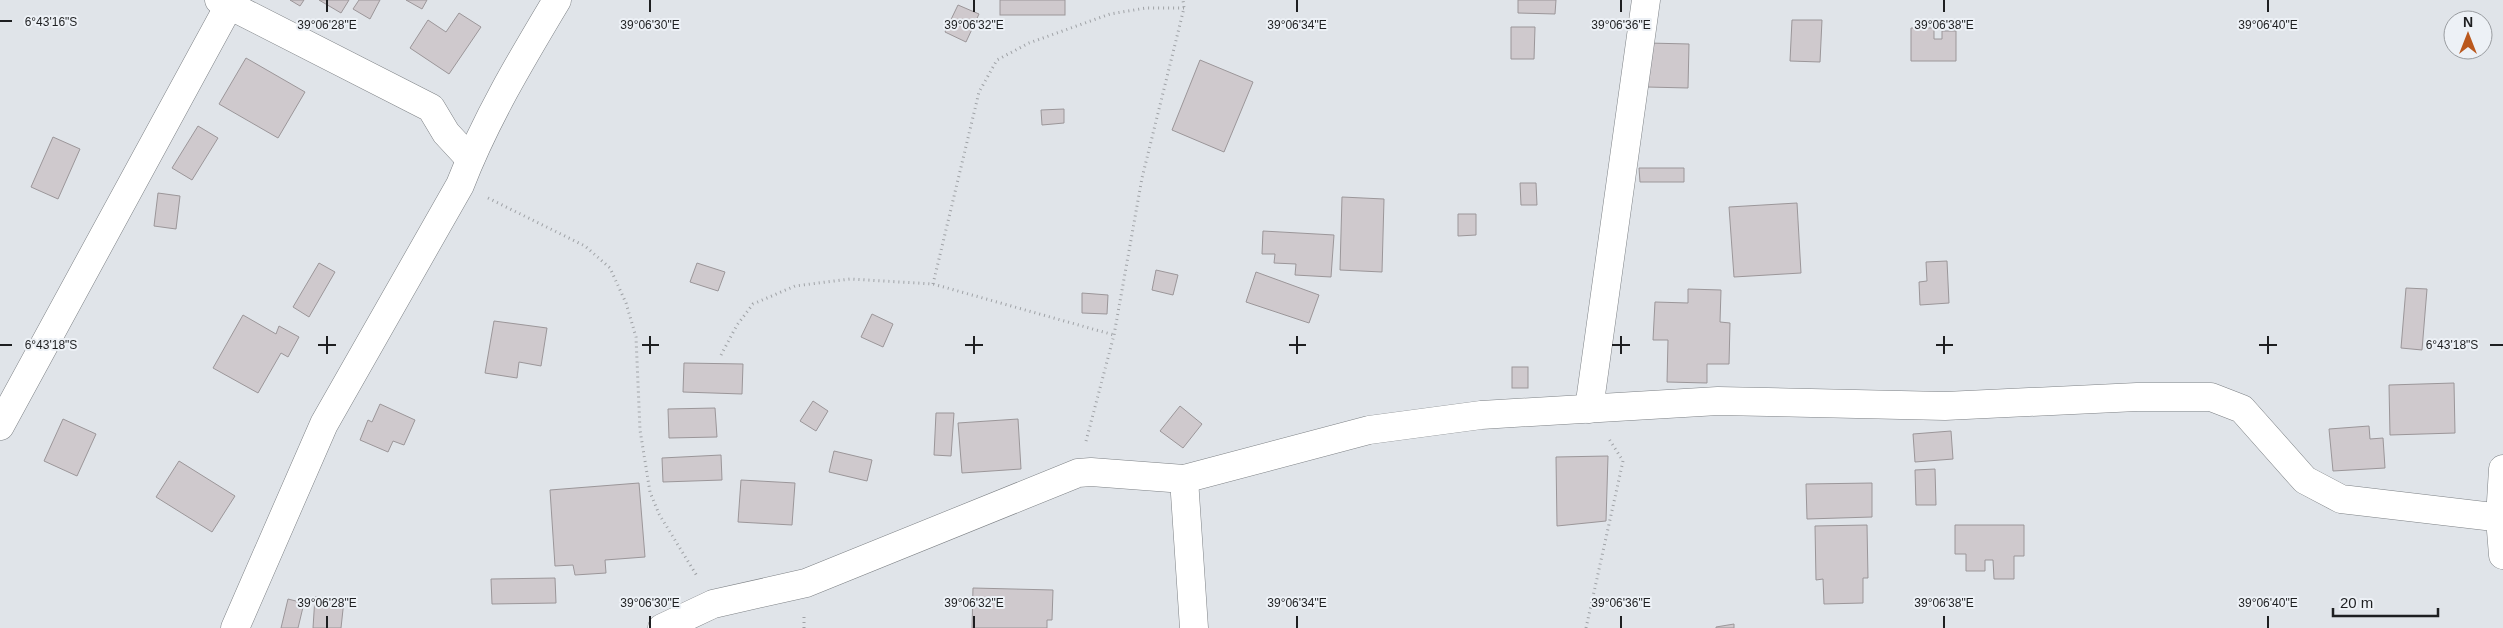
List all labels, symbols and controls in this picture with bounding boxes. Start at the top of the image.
north arrow [2443,10,2493,60]
text: N [2463,14,2473,30]
text: 6°43'16"S [25,15,77,29]
text: 39°06'28"E [297,18,357,32]
text: 39°06'30"E [620,18,680,32]
text: 39°06'32"E [944,18,1004,32]
text: 39°06'34"E [1267,18,1327,32]
text: 39°06'36"E [1591,18,1651,32]
text: 39°06'38"E [1914,18,1974,32]
text: 39°06'40"E [2238,18,2298,32]
text: 6°43'18"S [25,338,77,352]
text: 6°43'18"S [2426,338,2478,352]
scale bar [2333,586,2438,618]
text: 20 m [2340,594,2373,611]
text: 39°06'28"E [297,596,357,610]
text: 39°06'30"E [620,596,680,610]
text: 39°06'32"E [944,596,1004,610]
text: 39°06'34"E [1267,596,1327,610]
text: 39°06'36"E [1591,596,1651,610]
text: 39°06'38"E [1914,596,1974,610]
text: 39°06'40"E [2238,596,2298,610]

